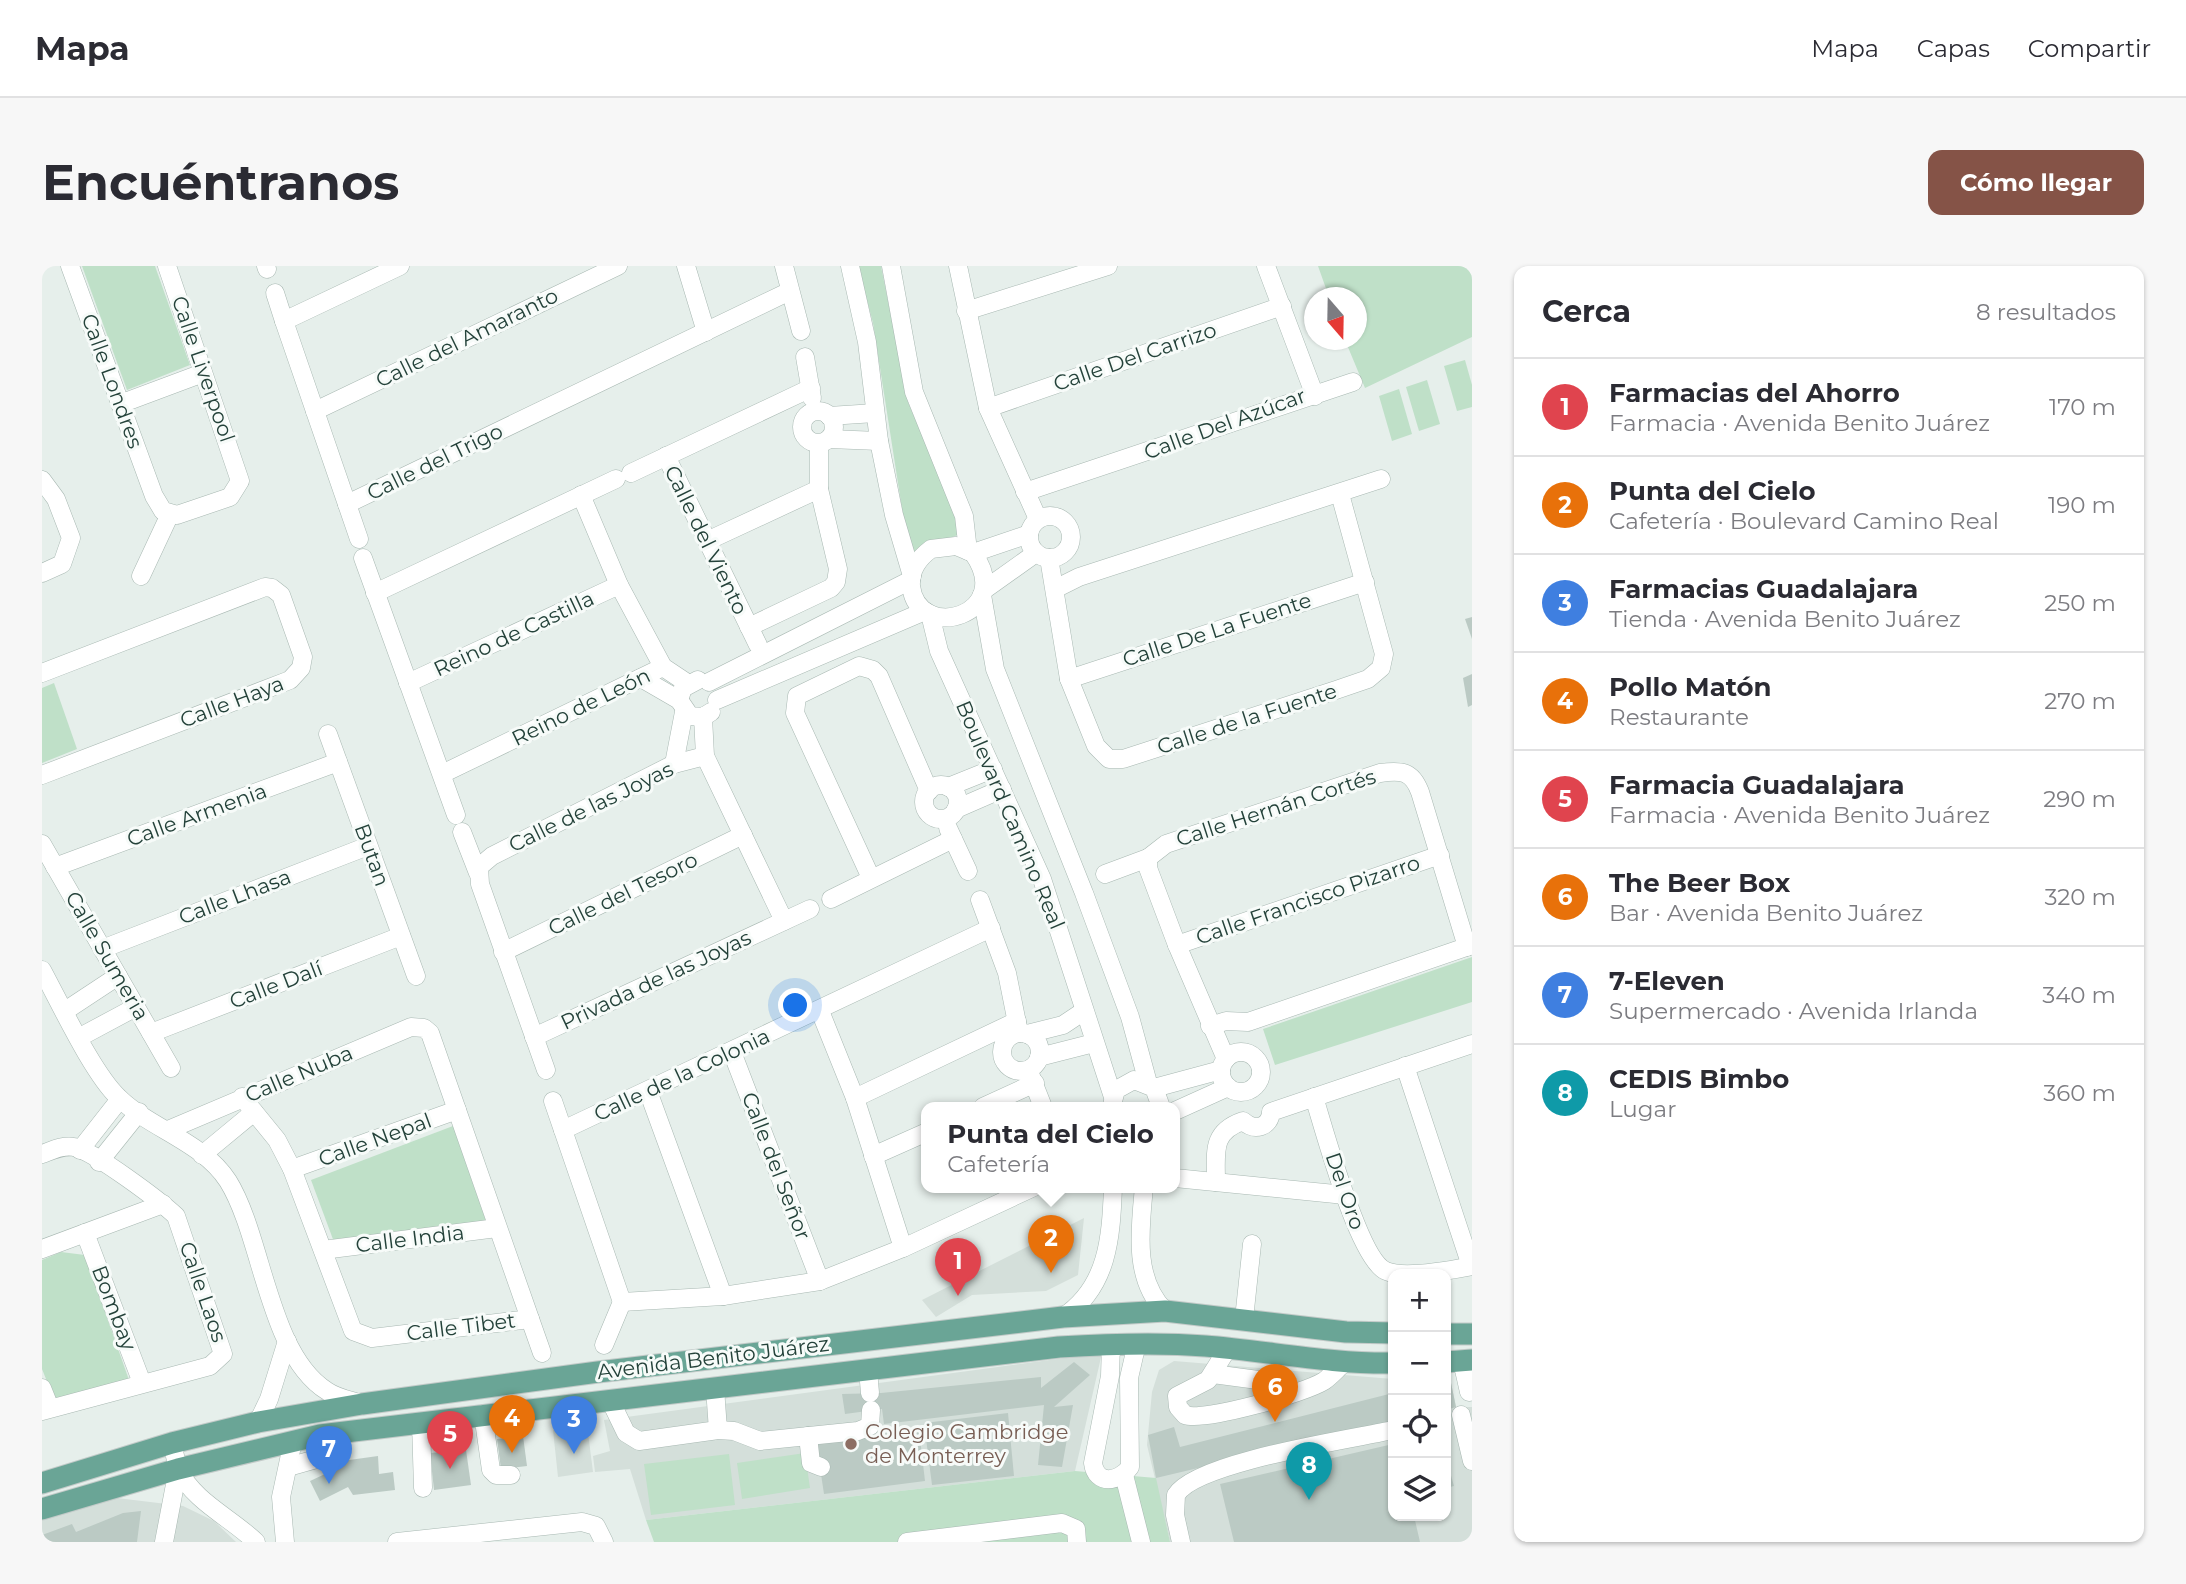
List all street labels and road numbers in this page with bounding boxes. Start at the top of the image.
street label: Calle del Amaranto [371,283,562,393]
street label: Calle Liverpool [167,293,240,445]
street label: Calle Londres [77,310,148,452]
street label: Calle Del Carrizo [1050,317,1220,396]
street label: Calle Del Azúcar [1141,383,1309,464]
street label: Calle del Trigo [363,418,507,505]
street label: Calle del Viento [660,461,753,618]
street label: Reino de Castilla [430,585,598,682]
street label: Calle De La Fuente [1119,587,1314,672]
street label: Reino de León [507,662,654,751]
street label: Calle Haya [176,670,287,733]
street label: Calle de la Fuente [1154,678,1340,759]
street label: Boulevard Camino Real [951,697,1070,933]
street label: Calle de las Joyas [504,756,677,857]
street label: Calle Hernán Cortés [1173,763,1379,852]
street label: Calle Armenia [123,778,270,851]
street label: Butan [350,820,395,889]
street label: Calle del Tesoro [544,847,702,941]
street label: Calle Francisco Pizarro [1193,849,1423,950]
street label: Calle Lhasa [175,864,294,929]
street label: Calle Sumeria [60,887,154,1025]
street label: Privada de las Joyas [557,924,755,1035]
street label: Calle Dalí [226,955,327,1014]
street label: Calle de la Colonia [590,1023,774,1126]
street label: Calle Nuba [241,1040,356,1107]
street label: Calle del Señor [737,1088,816,1243]
street label: Calle Nepal [315,1108,435,1172]
street label: Del Oro [1321,1149,1370,1233]
street label: Calle India [354,1219,466,1258]
street label: Calle Laos [175,1238,232,1345]
street label: Bombay [87,1262,142,1354]
street label: Calle Tibet [405,1307,517,1346]
street label: Avenida Benito Juárez [595,1331,830,1384]

